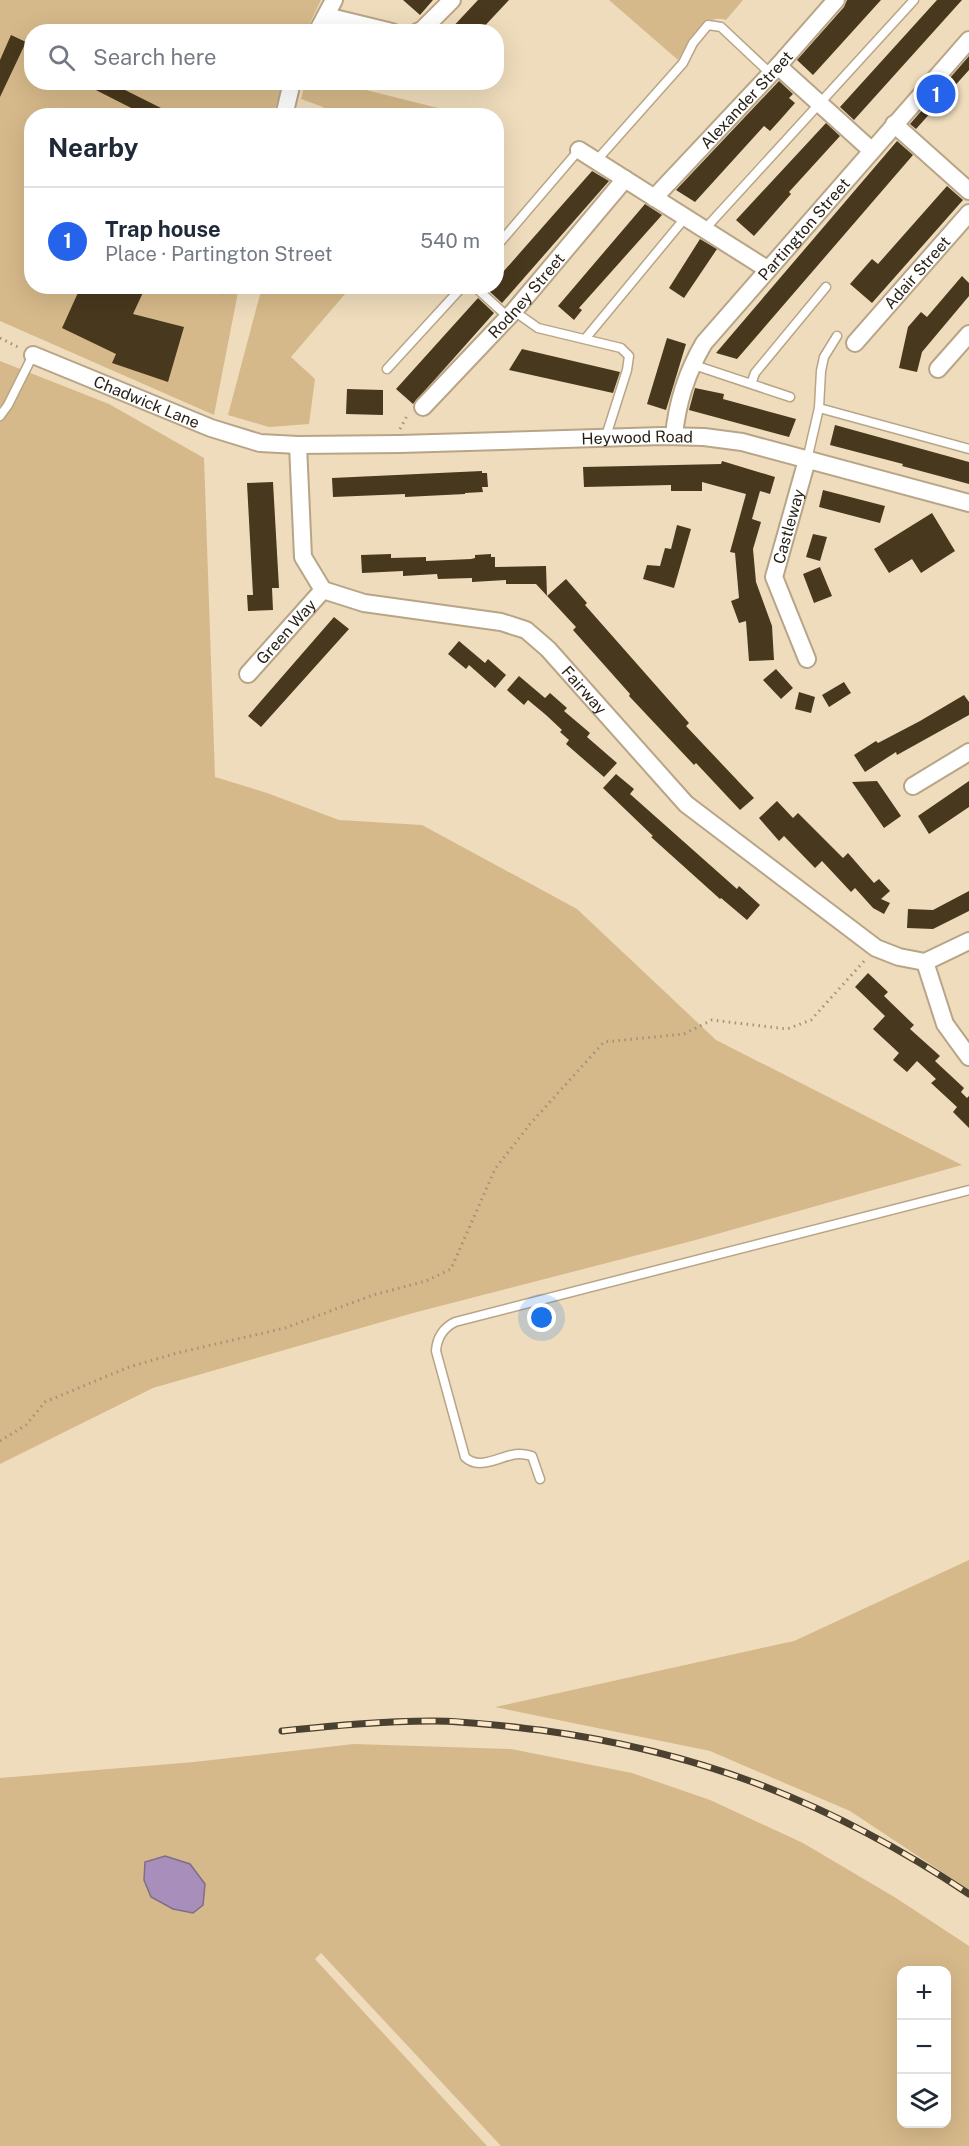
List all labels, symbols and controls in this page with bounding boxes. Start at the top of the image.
search box [24,24,504,90]
icon: search [45,41,78,74]
text: Search here [93,44,217,70]
street label: Alexander Street [696,47,797,152]
pin: 1 [916,72,956,116]
text: Nearby [48,132,138,163]
street label: Partington Street [754,174,854,284]
text: Trap house [105,216,221,242]
text: 1 [63,229,72,253]
text: 540 m [420,229,480,253]
street label: Adair Street [880,232,954,313]
text: Place · Partington Street [105,242,333,266]
street label: Rodney Street [484,249,568,342]
street label: Chadwick Lane [91,371,203,432]
street label: Heywood Road [581,426,693,448]
street label: Castleway [769,486,808,566]
street label: Green Way [252,595,320,668]
street label: Fairway [558,662,611,718]
your location [527,1303,556,1332]
map controls [897,1966,951,2128]
button: + [897,1966,951,2020]
button: − [897,2020,951,2074]
button: layers [897,2074,951,2128]

